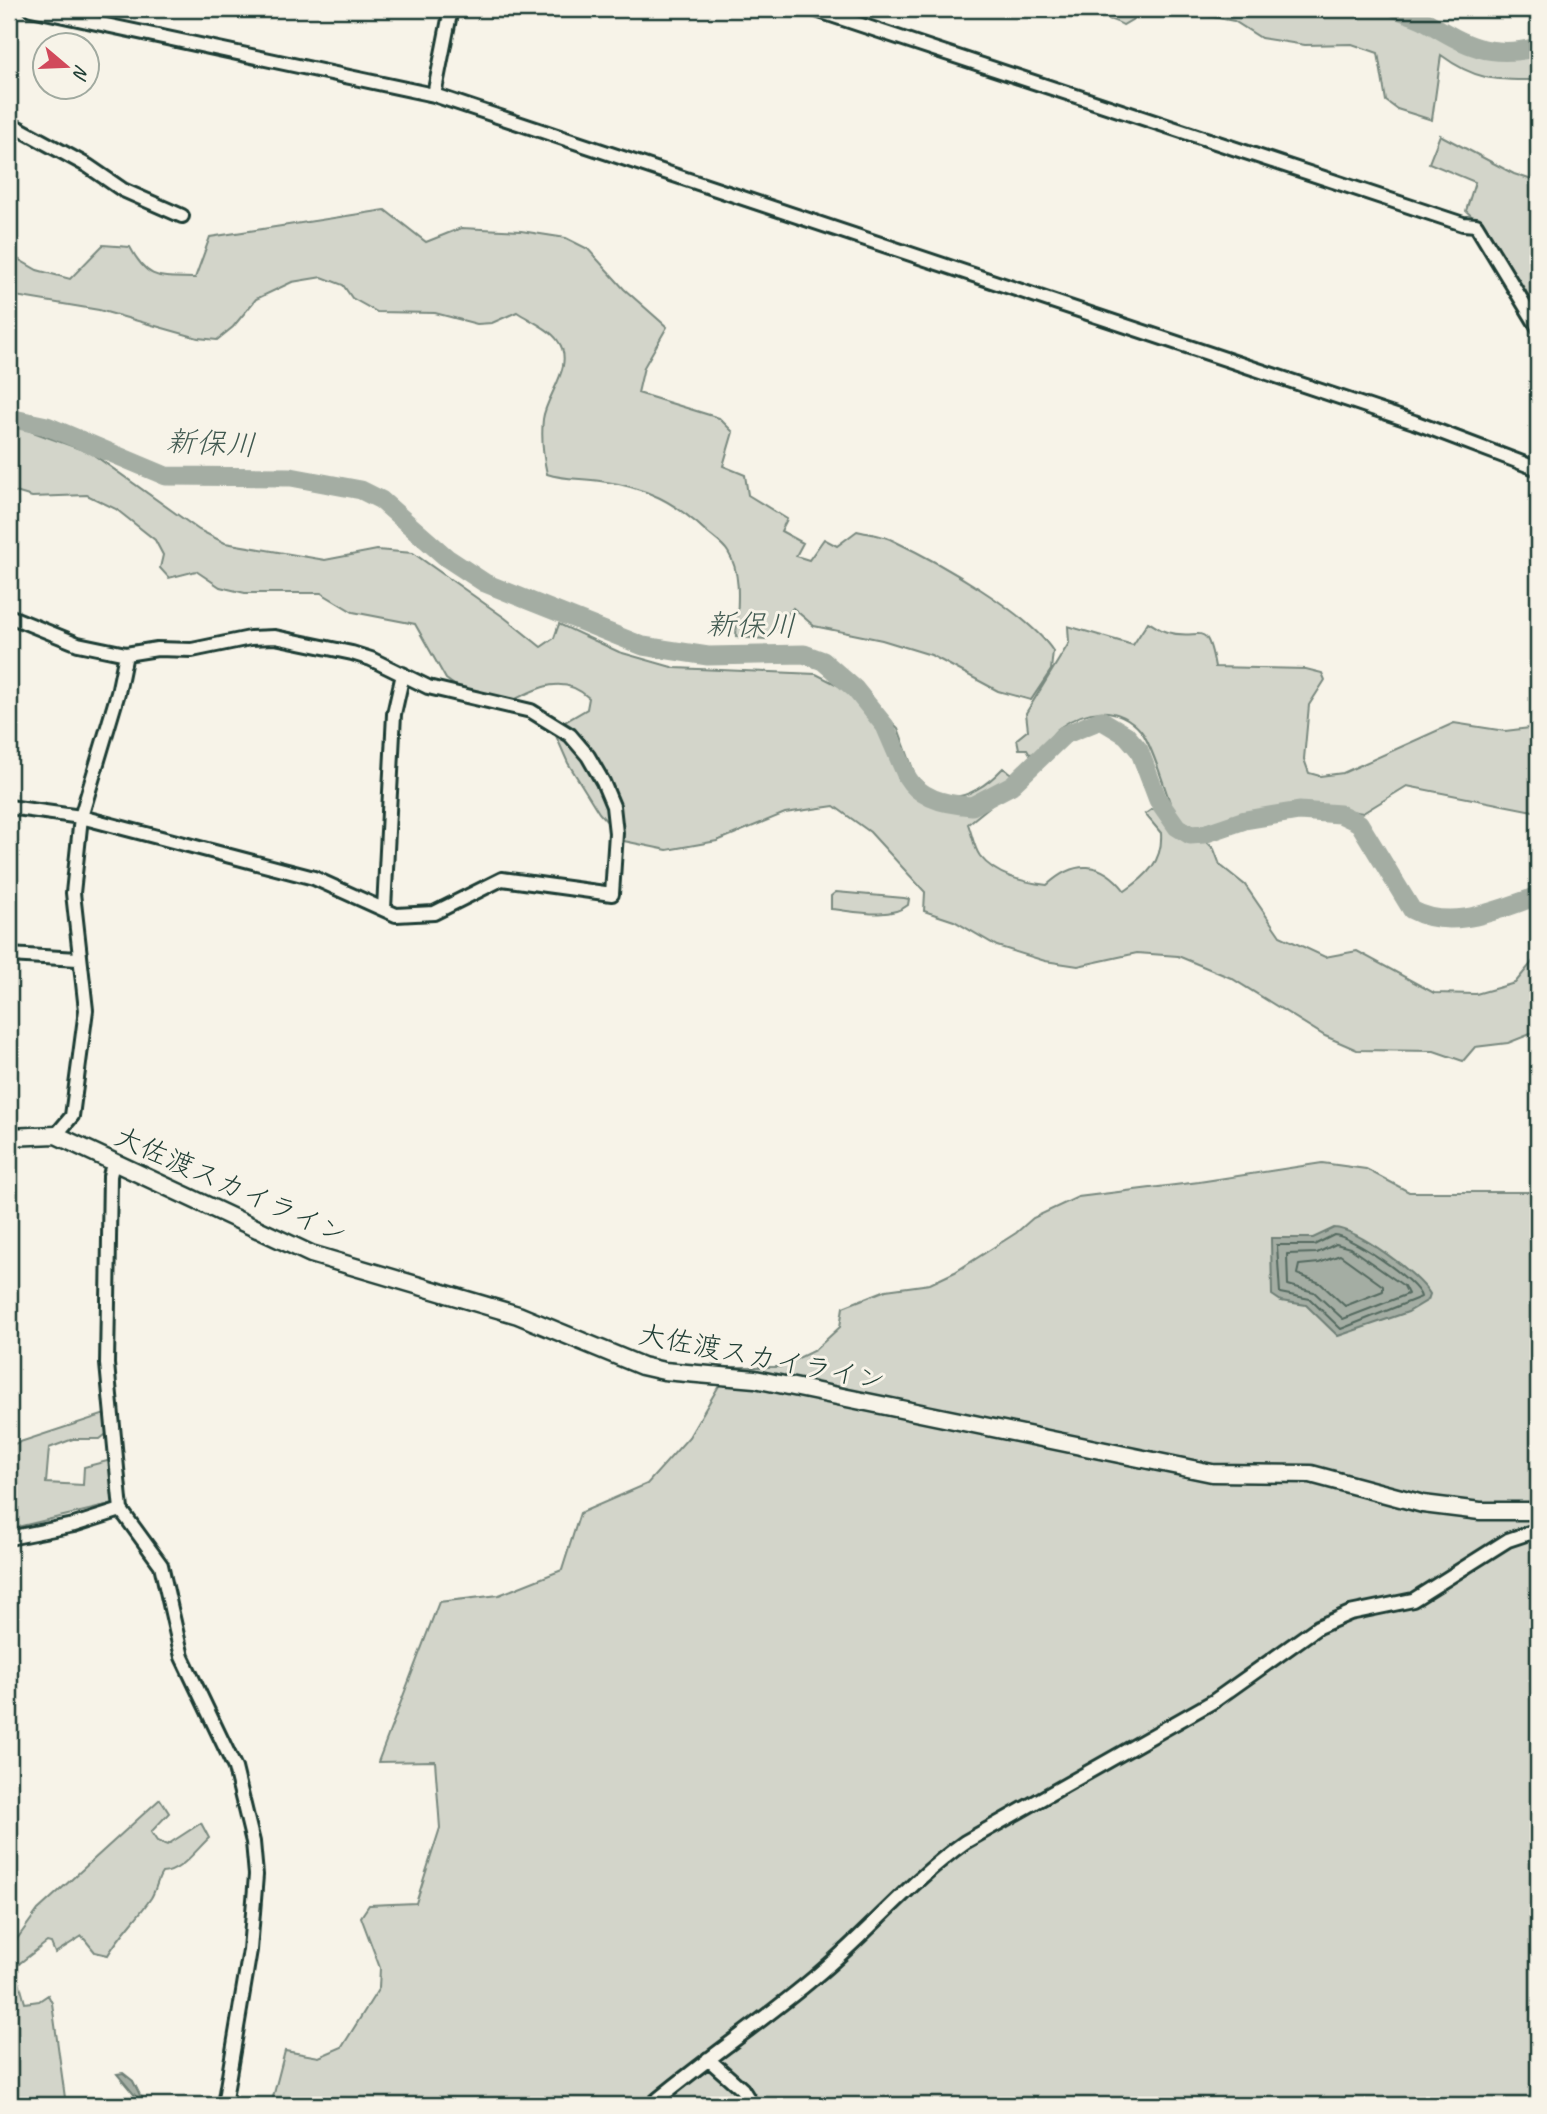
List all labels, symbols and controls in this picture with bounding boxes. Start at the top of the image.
north arrow [32,32,102,102]
text: N [67,62,94,84]
water label: 新保川 [165,422,257,464]
water label: 新保川 [706,605,796,645]
street label: 大佐渡スカイライン [109,1118,353,1252]
street label: 大佐渡スカイライン [636,1316,888,1398]

